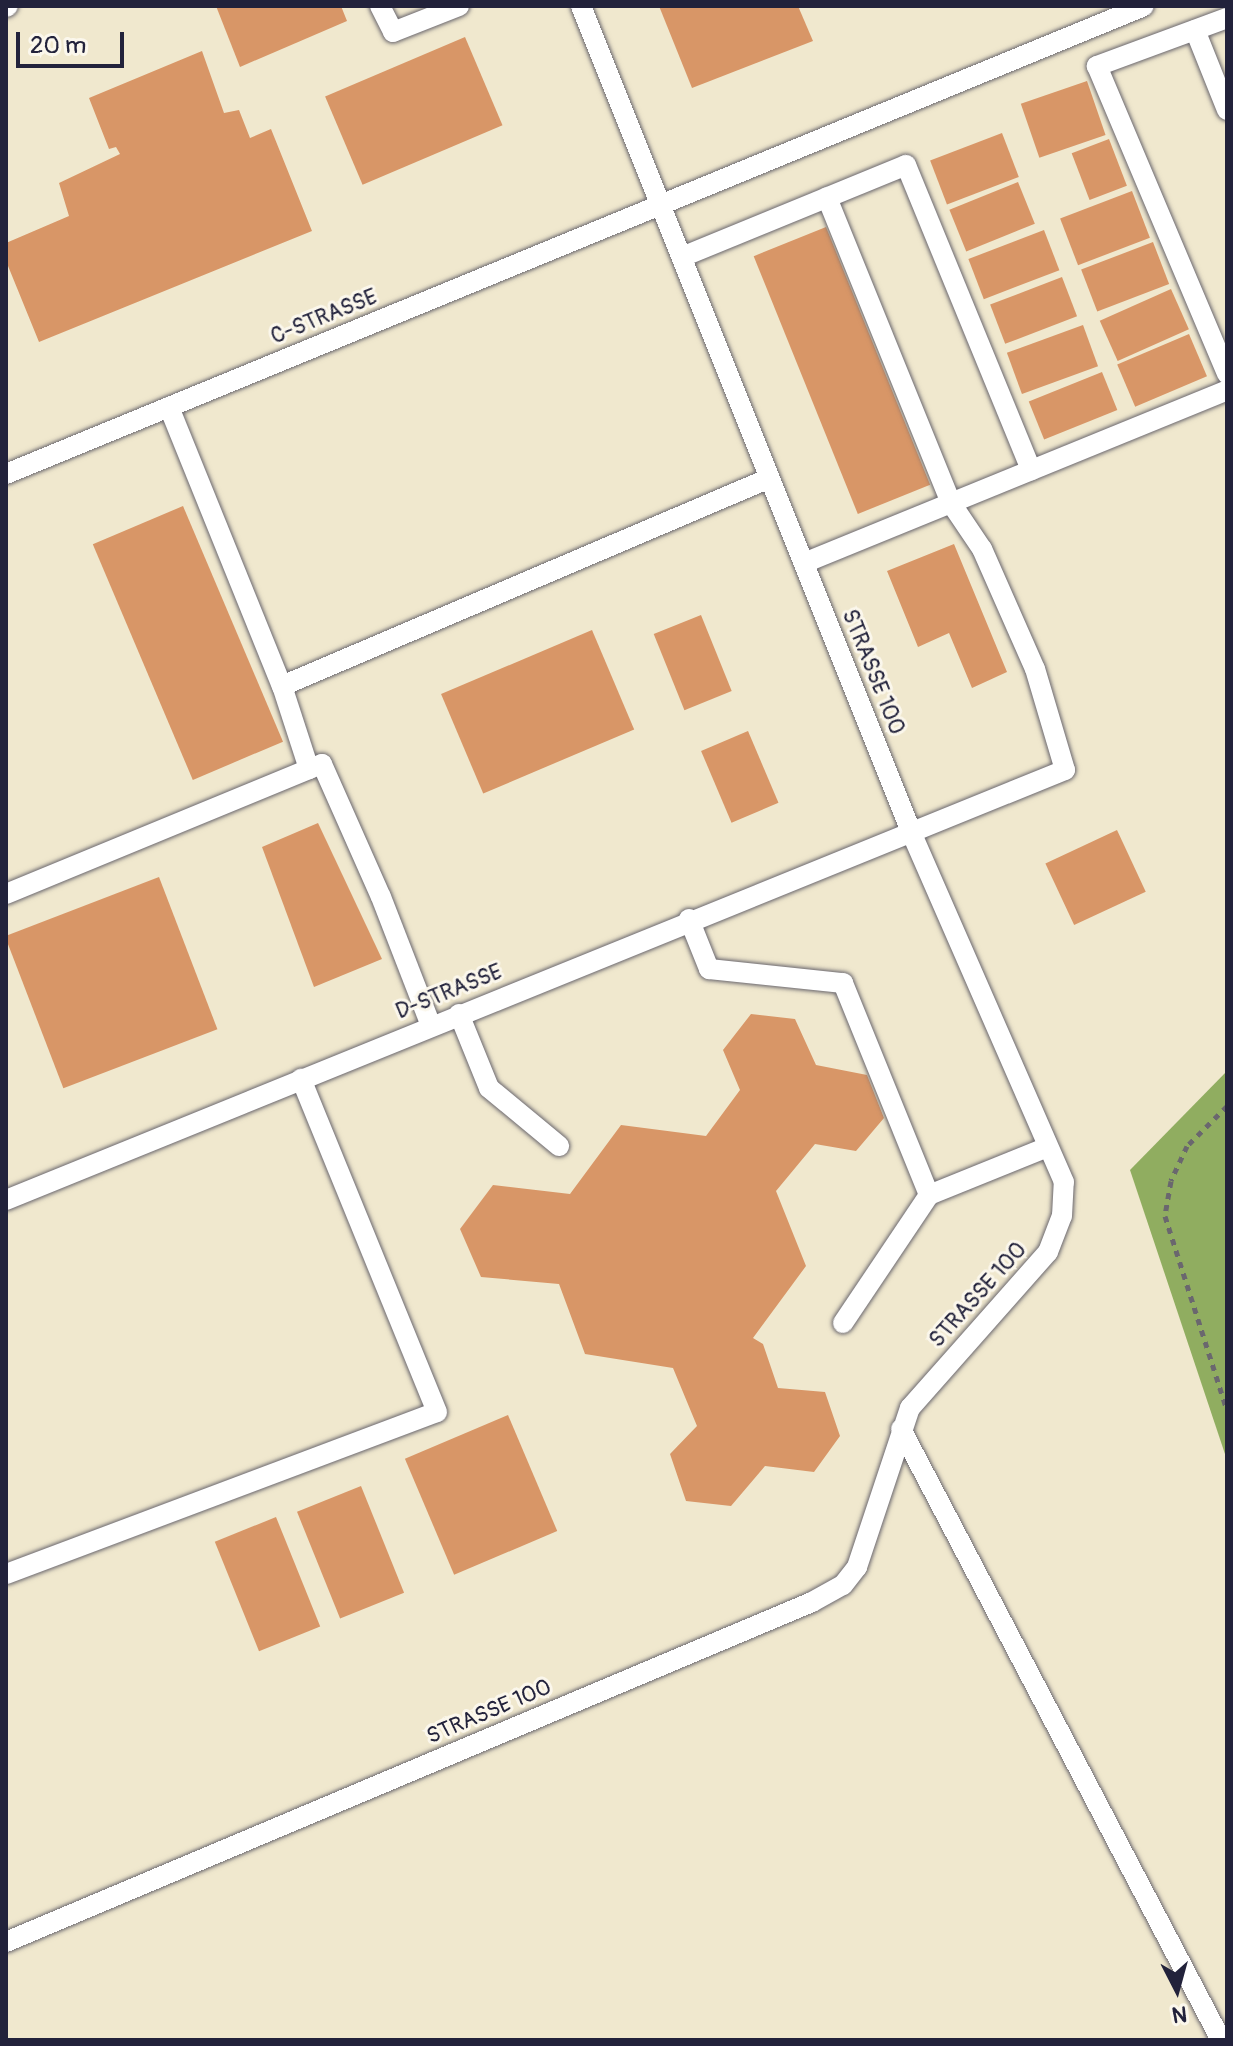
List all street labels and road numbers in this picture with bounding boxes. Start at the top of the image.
street label: C-STRASSE [267,284,381,350]
street label: STRASSE 100 [836,606,910,738]
street label: D-STRASSE [392,959,506,1025]
street label: STRASSE 100 [924,1237,1032,1353]
street label: STRASSE 100 [423,1674,555,1750]

